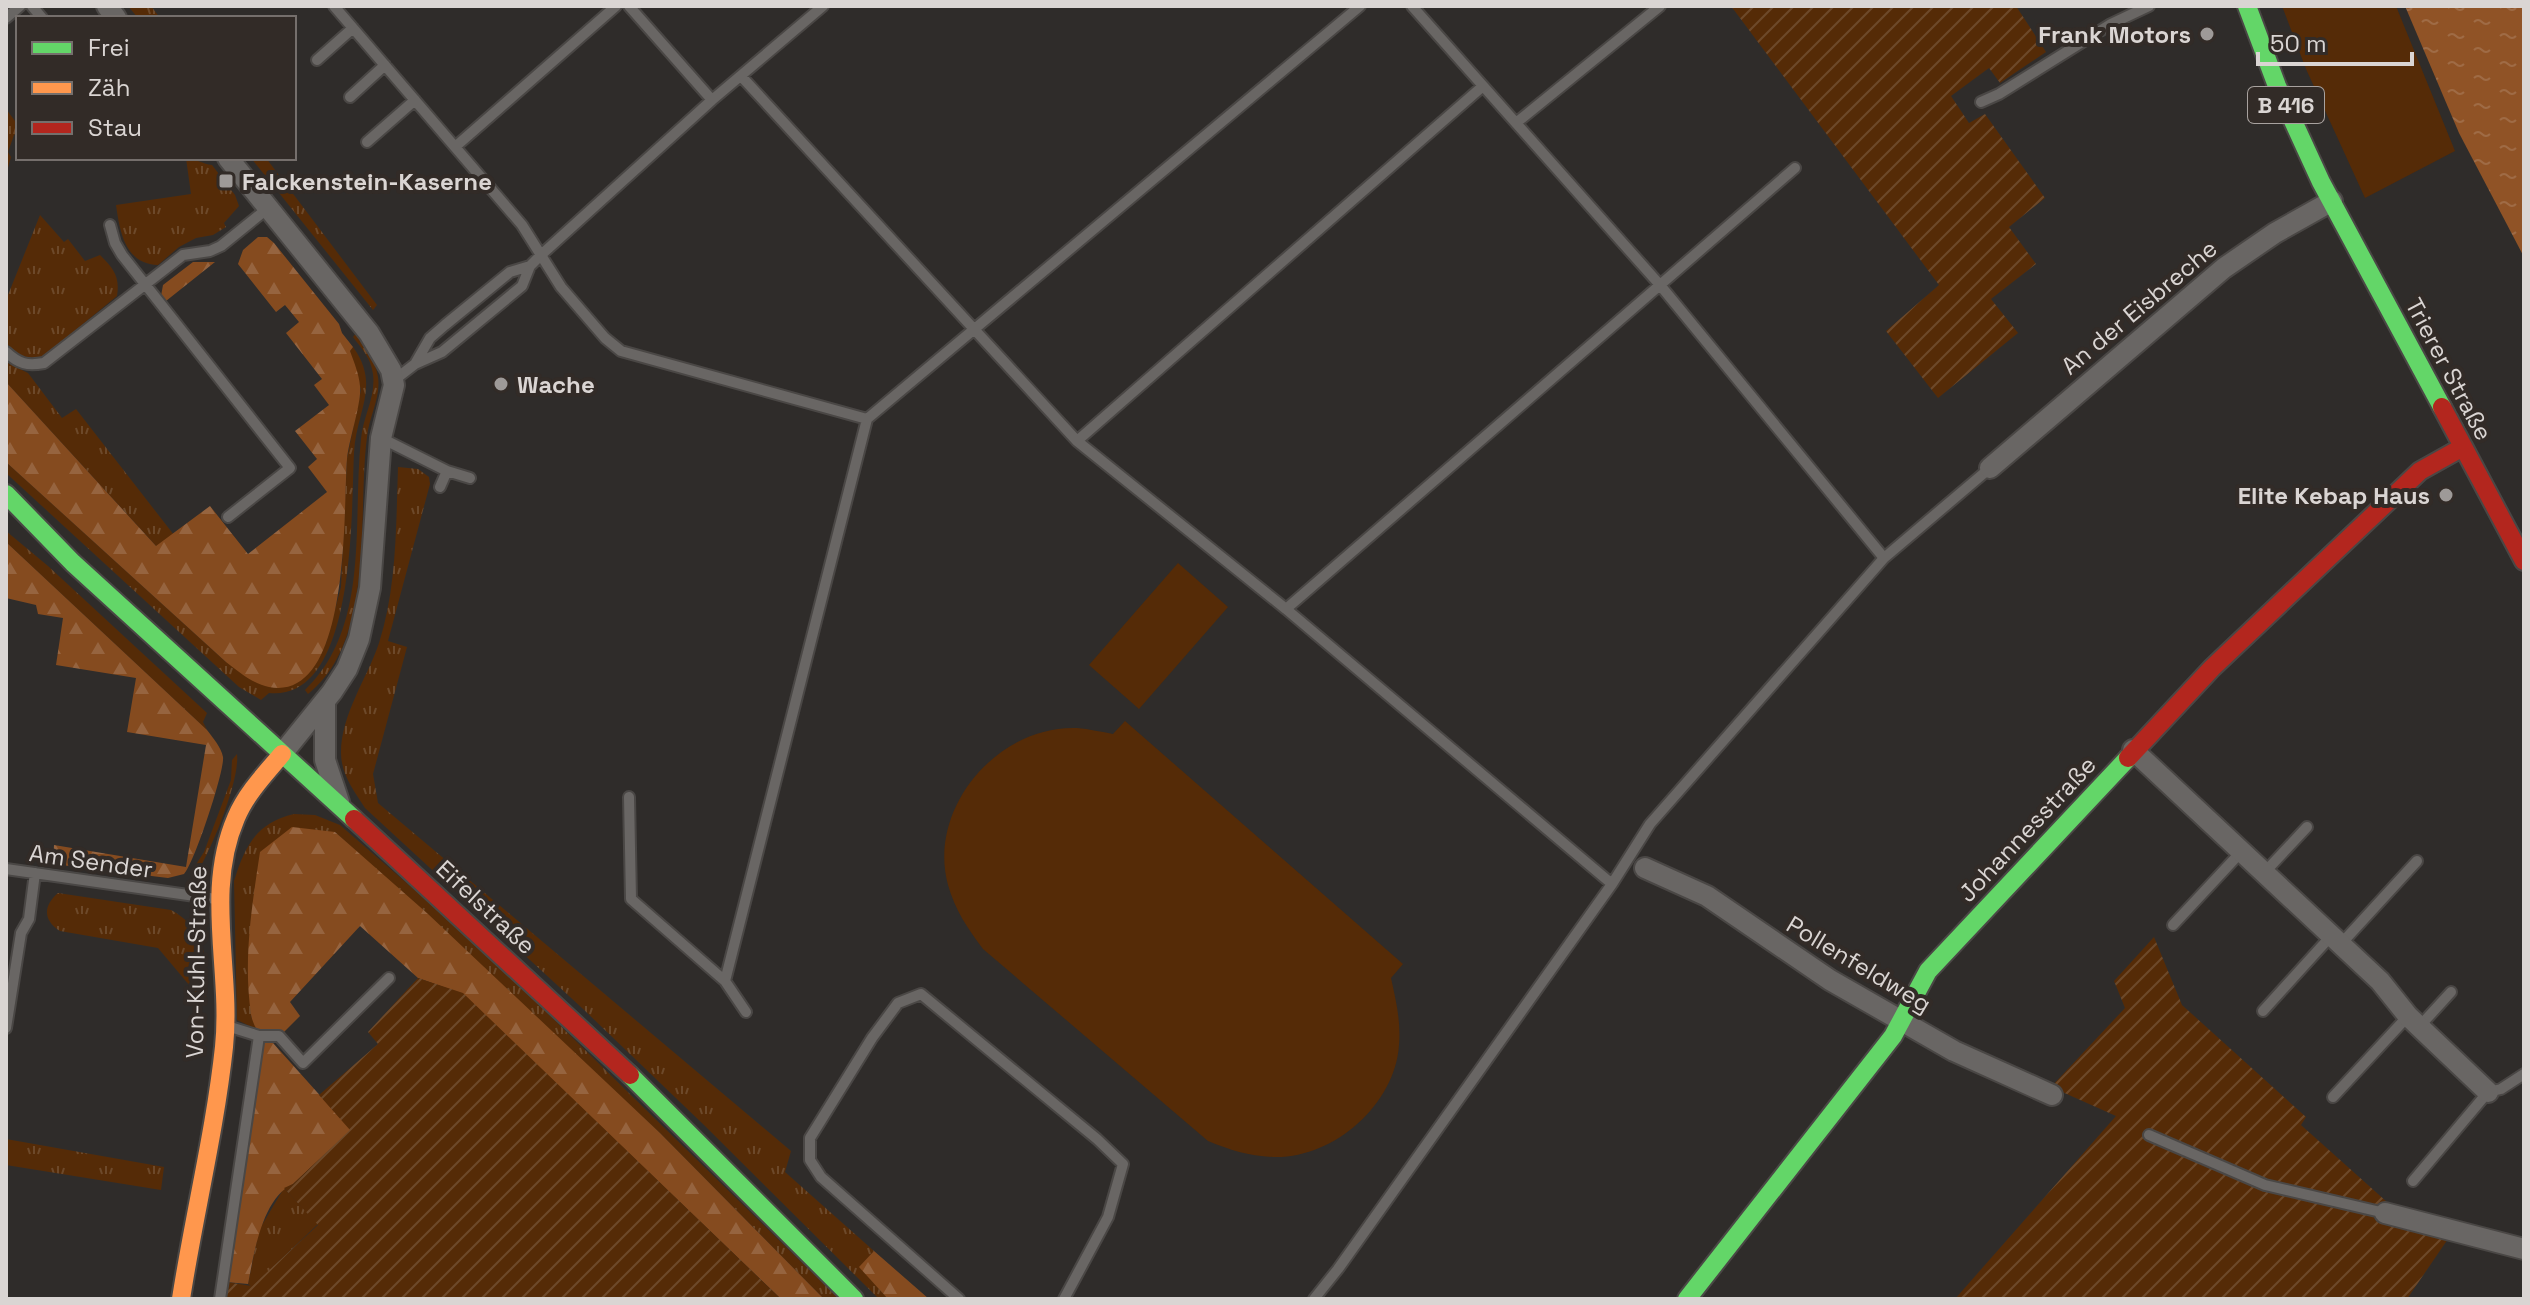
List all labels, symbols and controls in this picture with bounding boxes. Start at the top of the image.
legend [16,16,296,160]
scale bar [2258,16,2412,66]
place label: Frank Motors [2038,19,2191,50]
marker: Frank Motors [2198,25,2216,43]
text: 50 m [2270,28,2327,59]
text: Frei [88,32,130,63]
text: Zäh [88,72,130,103]
road number: B 416 [2248,87,2324,123]
text: Stau [88,112,142,143]
place label: Falckenstein-Kaserne [242,166,492,197]
marker: Falckenstein-Kaserne [217,172,235,190]
street label: An der Eisbreche [2055,233,2223,381]
street label: Trierer Straße [2398,292,2500,446]
place label: Wache [517,369,595,400]
marker: Wache [492,375,510,393]
place label: Elite Kebap Haus [2238,480,2430,511]
marker: Elite Kebap Haus [2437,486,2455,504]
street label: Johannesstraße [1951,750,2103,908]
street label: Am Sender [27,837,155,885]
street label: Eifelstraße [430,853,542,961]
street label: Von-Kuhl-Straße [179,865,213,1059]
street label: Pollenfeldweg [1781,909,1937,1019]

